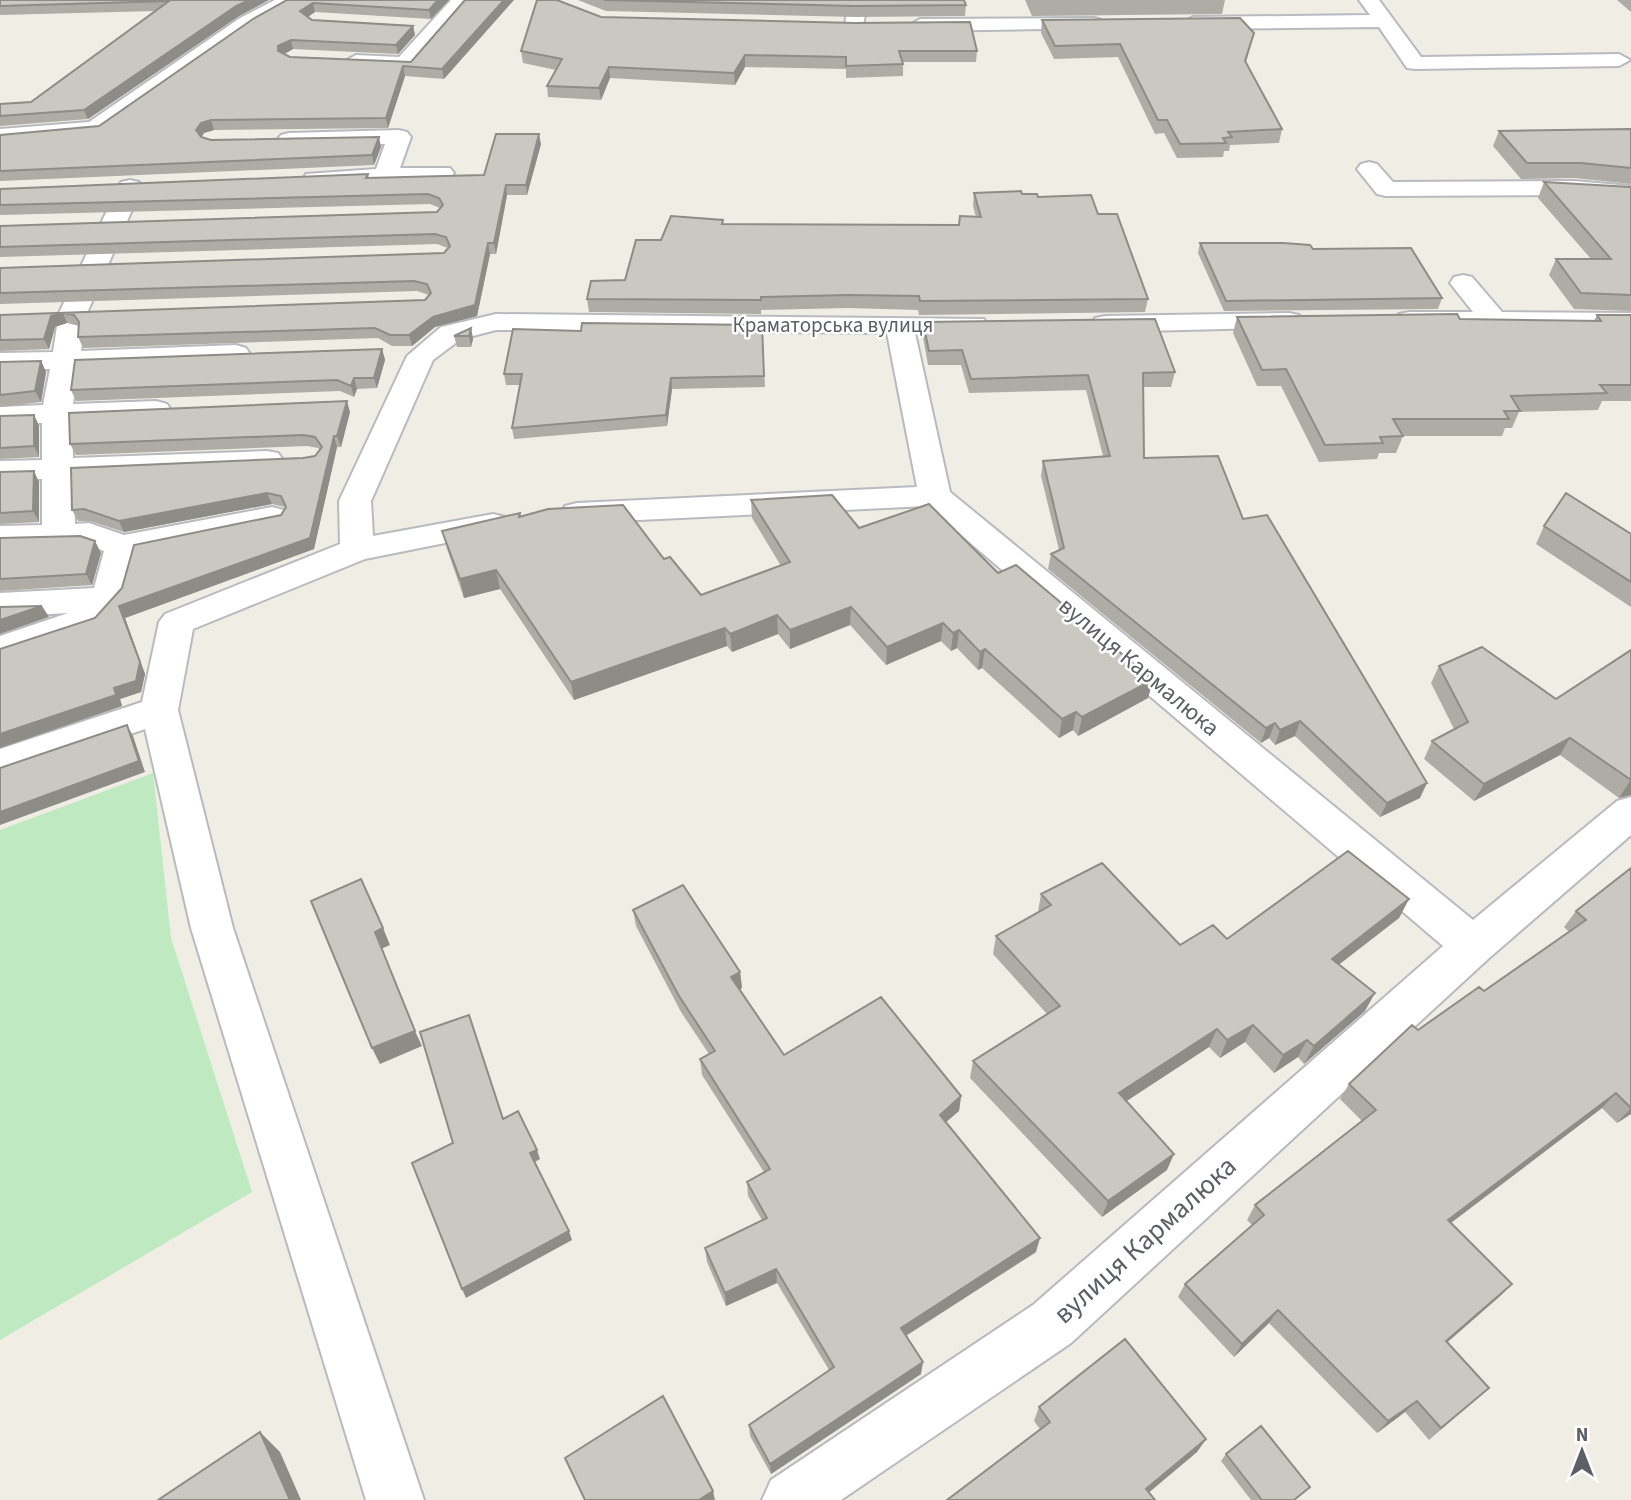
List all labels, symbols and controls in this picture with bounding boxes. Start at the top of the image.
street label: Краматорська вулиця [733,310,933,340]
street label: вулиця Кармалюка [1051,589,1227,745]
street label: вулиця Кармалюка [1045,1147,1245,1333]
north arrow [1547,1416,1617,1486]
text: N [1576,1422,1588,1449]

